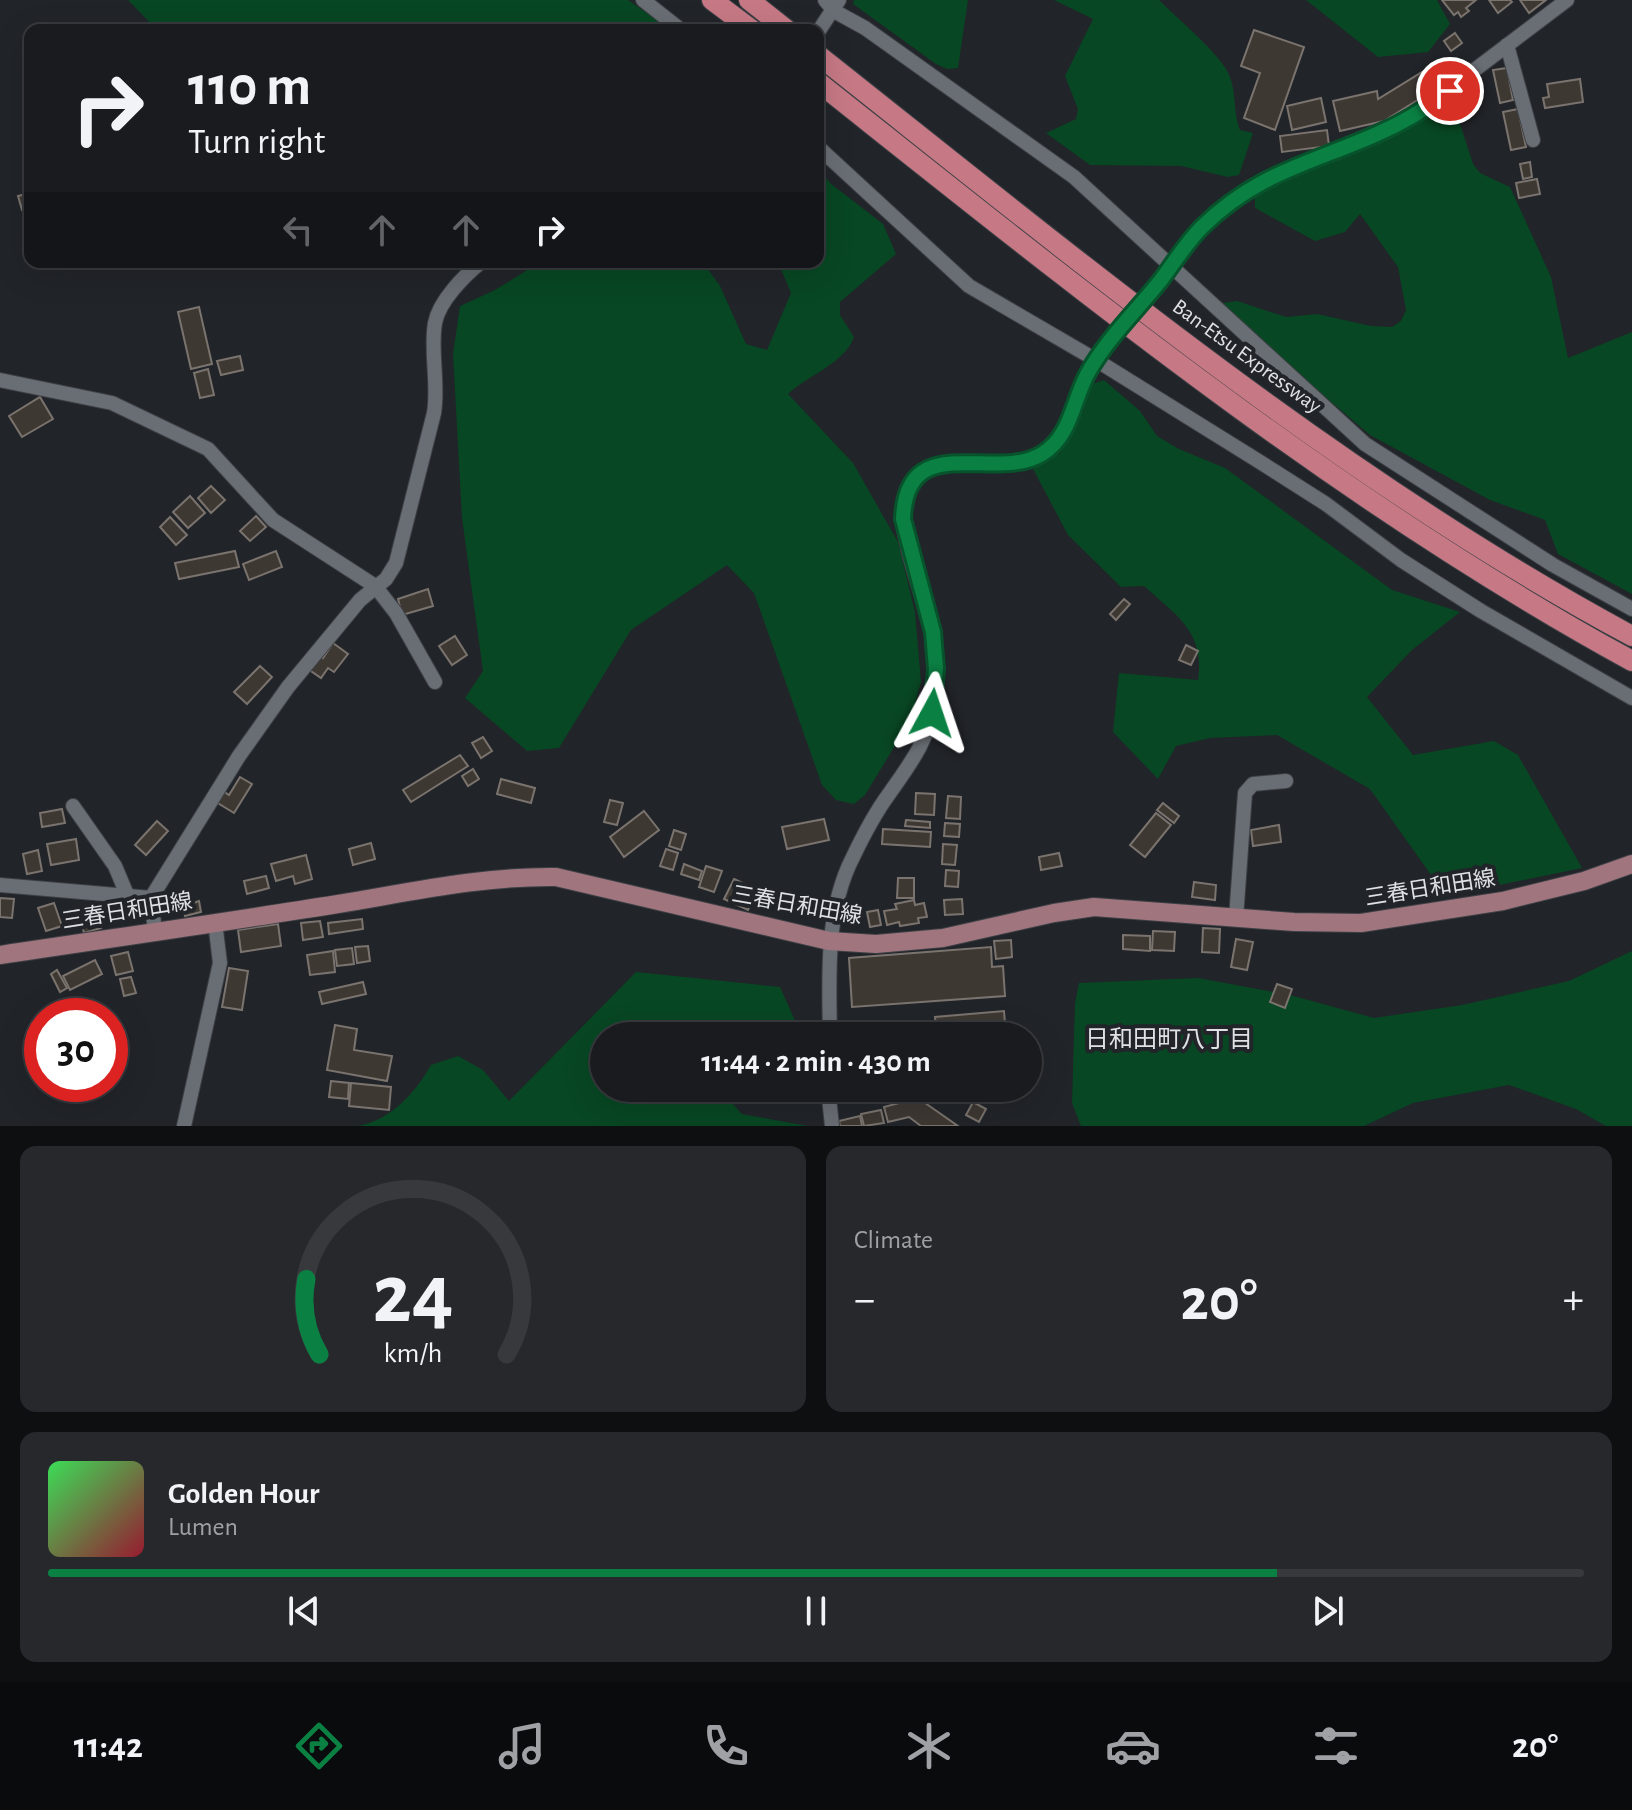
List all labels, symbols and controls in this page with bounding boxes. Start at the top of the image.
icon: right [56,56,160,160]
pin [1416,57,1484,125]
text: 110 m [188,59,311,115]
icon: arrive [1428,69,1472,113]
text: Turn right [188,124,325,160]
icon: left [276,208,320,252]
icon: ahead [360,208,404,252]
icon: ahead [444,208,488,252]
icon: right [528,208,572,252]
street label: Ban-Etsu Expressway [1169,295,1326,418]
position arrow [890,671,974,755]
street label: 三春日和田線 [1363,866,1497,909]
street label: 三春日和田線 [730,882,864,927]
street label: 三春日和田線 [60,889,194,932]
speed limit sign: 30 [24,998,128,1102]
district label: 日和田町八丁目 [1085,1027,1253,1052]
text: 11:44 · 2 min · 430 m [701,1047,931,1077]
text: Climate [854,1227,933,1253]
text: 24 [372,1254,454,1338]
text: 20° [1180,1271,1258,1331]
text: − [854,1278,875,1322]
text: + [1563,1278,1584,1322]
text: km/h [384,1339,442,1368]
text: Golden Hour [168,1479,320,1509]
text: Lumen [168,1514,238,1540]
icon: previous [282,1589,326,1633]
icon: pause [794,1589,838,1633]
icon: next [1306,1589,1350,1633]
icon: directions [291,1718,347,1774]
icon: music [494,1718,550,1774]
icon: phone [698,1718,754,1774]
icon: climate [901,1718,957,1774]
icon: car [1105,1718,1161,1774]
icon: filters [1308,1718,1364,1774]
text: 11:42 [74,1728,143,1764]
text: 20° [1512,1728,1558,1764]

